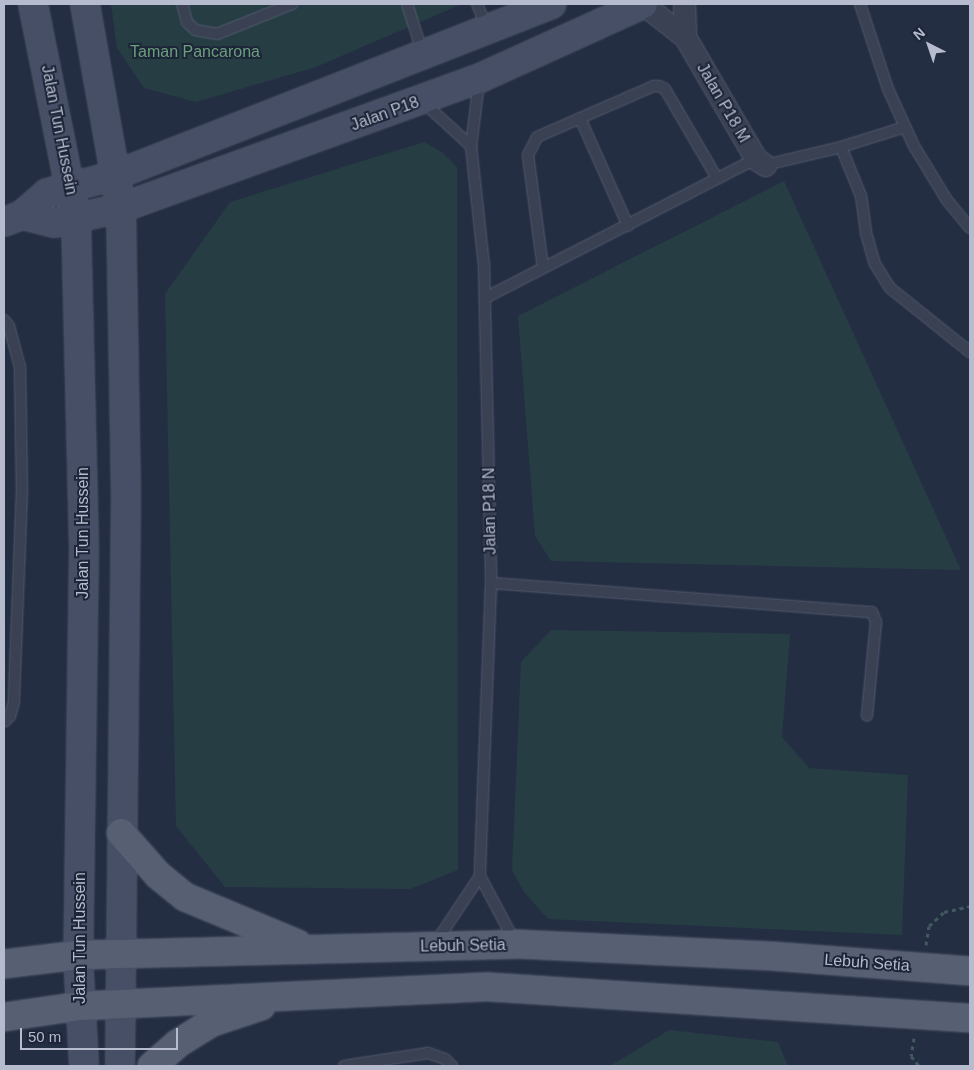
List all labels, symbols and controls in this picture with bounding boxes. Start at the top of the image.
north arrow [904,20,954,70]
text: N [910,24,928,43]
park label: Taman Pancarona [130,42,260,62]
street label: Jalan P18 M [692,60,754,146]
street label: Jalan Tun Hussein [37,63,81,197]
street label: Jalan P18 [348,93,422,135]
street label: Jalan Tun Hussein [73,467,93,599]
street label: Jalan P18 N [480,467,500,555]
street label: Jalan Tun Hussein [70,872,90,1004]
street label: Lebuh Setia [420,936,506,956]
street label: Lebuh Setia [824,950,910,976]
scale bar [22,1018,180,1050]
text: 50 m [28,1028,61,1045]

